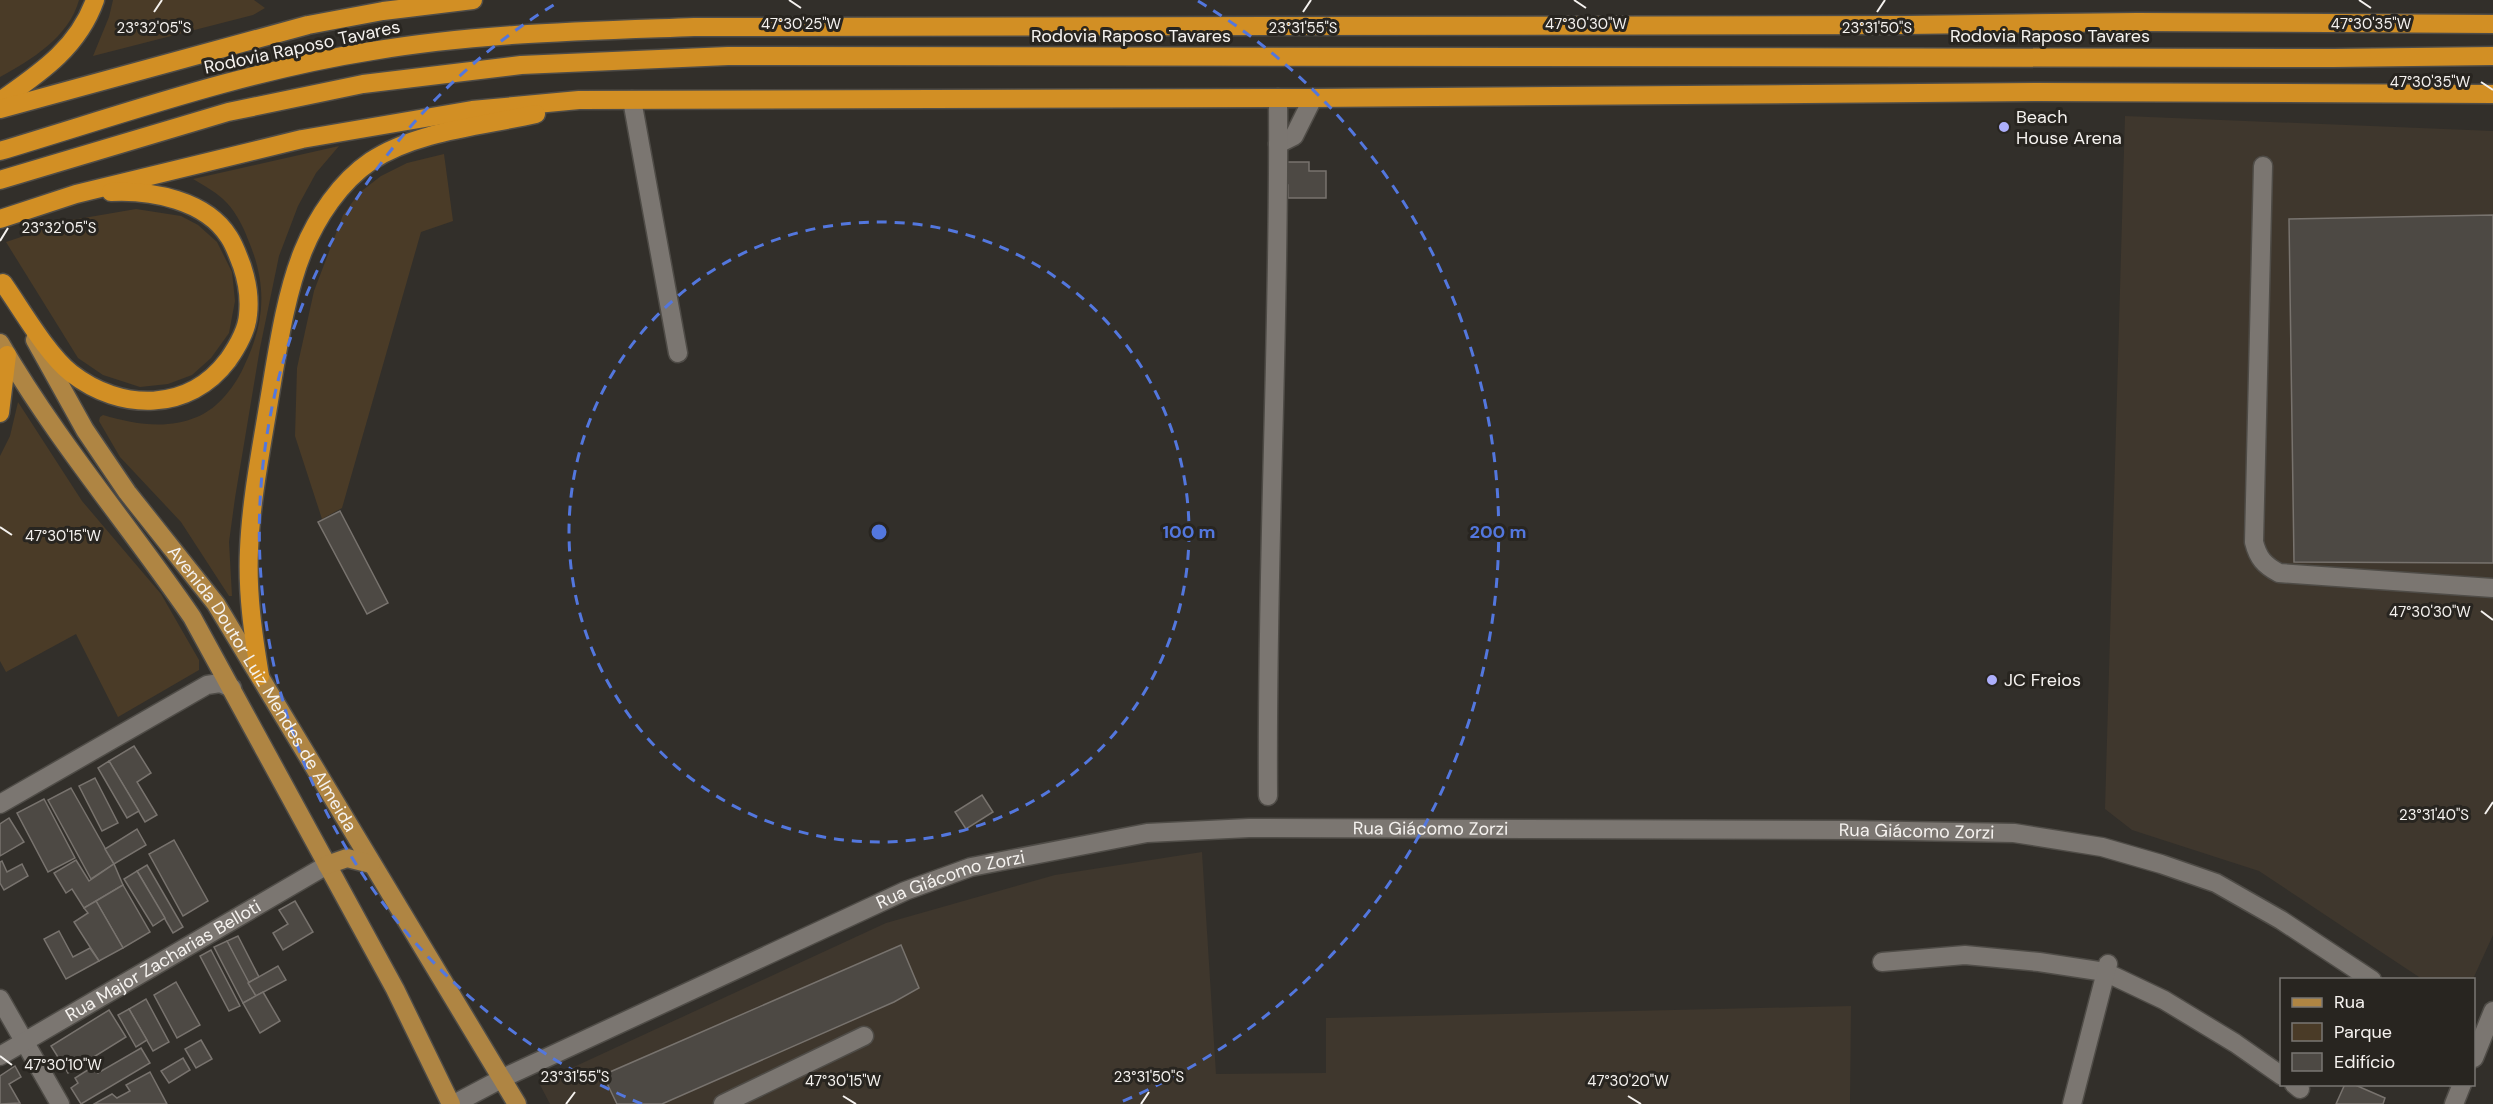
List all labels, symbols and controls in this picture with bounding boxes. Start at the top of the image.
street label: Rodovia Raposo Tavares [202,14,402,80]
text: 47°30'25"W [761,14,842,34]
text: 47°30'30"W [1545,14,1627,34]
text: 47°30'35"W [2331,14,2412,34]
text: 23°32'05"S [117,18,192,38]
text: 23°31'55"S [1269,18,1338,38]
text: 23°31'50"S [1842,18,1912,38]
street label: Rodovia Raposo Tavares [1031,24,1231,48]
street label: Rodovia Raposo Tavares [1950,24,2150,48]
text: 47°30'35"W [2390,72,2471,92]
place label: Beach House Arena [2016,105,2122,150]
marker: Beach House Arena [1997,120,2011,134]
text: 23°32'05"S [22,218,97,238]
text: 100 m [1162,520,1216,544]
text: 200 m [1470,520,1526,544]
centre of rings [869,522,889,542]
text: 47°30'15"W [25,526,102,546]
street label: Avenida Doutor Luiz Mendes de Almeida [162,540,362,836]
text: 47°30'30"W [2389,602,2471,622]
place label: JC Freios [2004,668,2081,692]
marker: JC Freios [1985,673,1999,687]
text: 23°31'40"S [2399,805,2469,825]
street label: Rua Giácomo Zorzi [1353,816,1508,841]
street label: Rua Giácomo Zorzi [1839,818,1995,845]
street label: Rua Giácomo Zorzi [872,845,1027,915]
street label: Rua Major Zacharias Belloti [61,894,265,1027]
legend [2280,978,2475,1086]
text: Rua [2334,990,2365,1014]
text: Parque [2334,1020,2392,1044]
text: Edifício [2334,1050,2395,1074]
text: 47°30'10"W [24,1055,102,1075]
text: 23°31'55"S [541,1067,610,1087]
text: 23°31'50"S [1114,1067,1184,1087]
text: 47°30'15"W [805,1071,882,1091]
text: 47°30'20"W [1587,1071,1669,1091]

